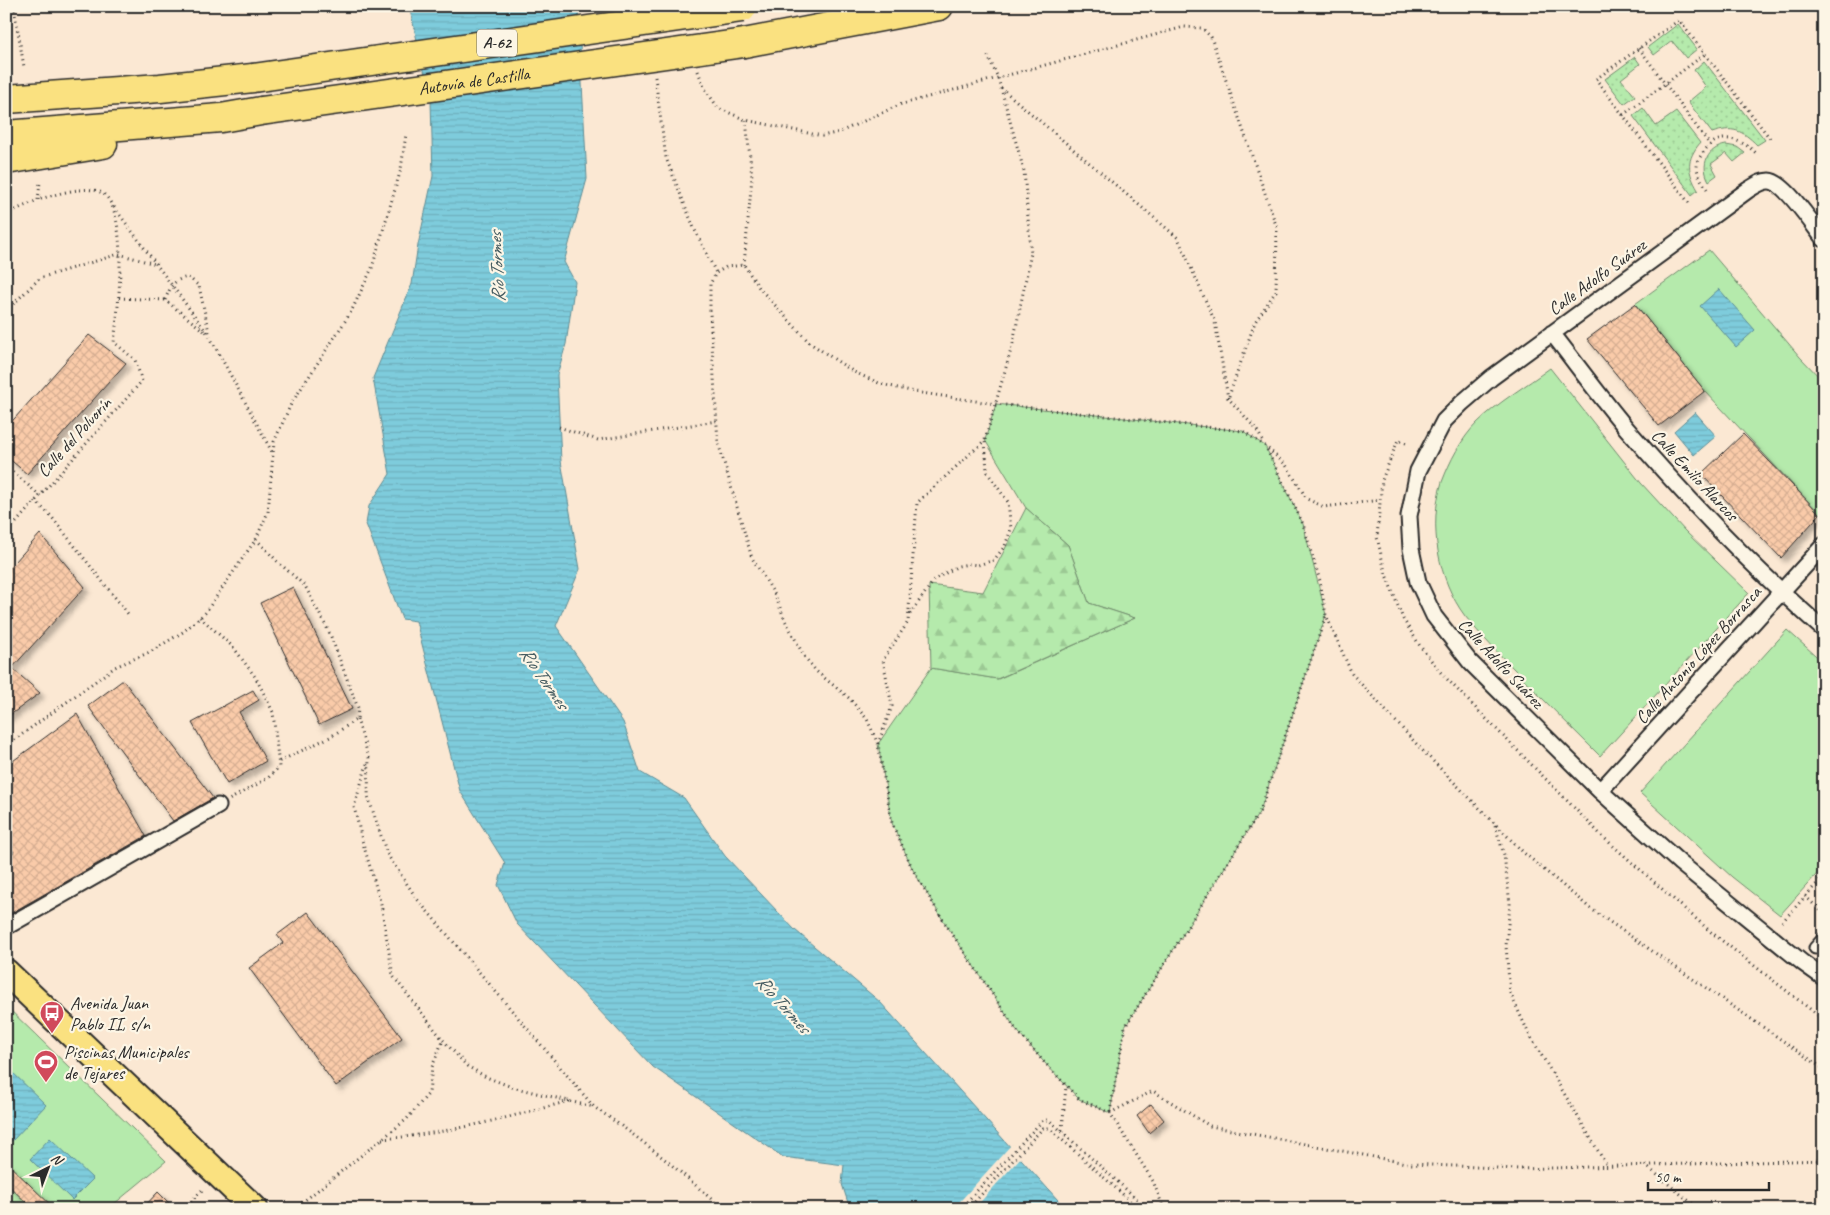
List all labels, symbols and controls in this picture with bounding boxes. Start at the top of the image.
road number: A-62 [477,29,517,56]
street label: Autovía de Castilla [417,62,532,100]
water label: Río Tormes [483,228,511,303]
street label: Calle Adolfo Suárez [1544,233,1652,320]
street label: Calle del Polvorín [32,392,116,482]
street label: Calle Emilio Alarcos [1647,425,1744,527]
street label: Calle Antonio López Borrasca [1630,581,1766,728]
street label: Calle Adolfo Suárez [1454,613,1550,714]
water label: Río Tormes [514,642,576,716]
water label: Río Tormes [751,970,818,1041]
place label: Avenida Juan Pablo II, s/n [70,992,151,1035]
bus stop icon: Avenida Juan Pablo II, s/n [39,1000,65,1034]
place label: Piscinas Municipales de Tejares [64,1041,190,1084]
sports icon: Piscinas Municipales de Tejares [33,1049,59,1083]
north arrow [22,1142,72,1192]
text: N [47,1149,67,1169]
scale bar [1648,1160,1769,1192]
text: 50 m [1655,1168,1682,1187]

